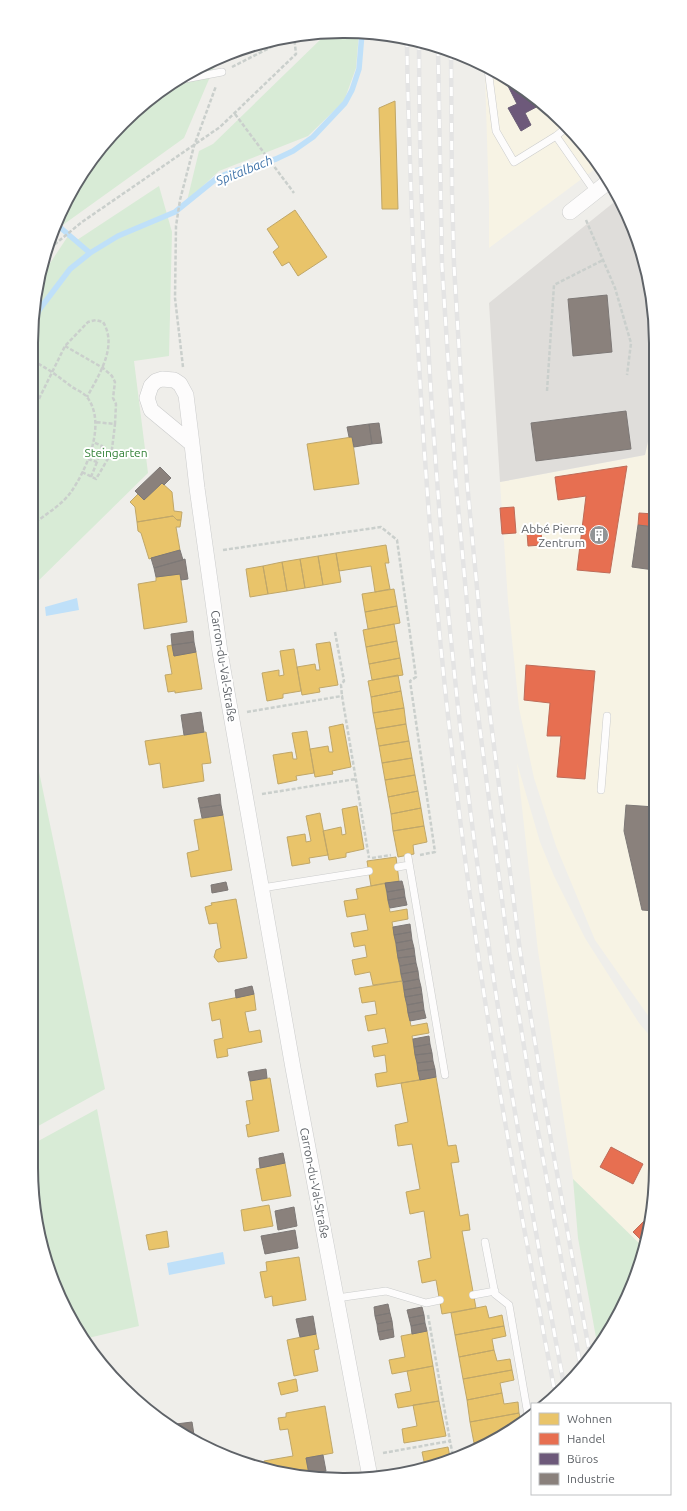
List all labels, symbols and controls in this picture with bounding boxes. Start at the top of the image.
water label: Spitalbach [213,152,274,188]
park label: Steingarten [84,446,148,459]
place label: Abbé Pierre Zentrum [521,522,585,549]
building icon: Abbé Pierre Zentrum [588,524,610,546]
street label: Carron-du-Val-Straße [209,609,239,723]
street label: Carron-du-Val-Straße [298,1126,332,1240]
legend [531,1403,671,1495]
text: Wohnen [567,1412,612,1425]
text: Handel [567,1432,605,1445]
text: Büros [567,1452,598,1465]
text: Industrie [567,1472,615,1485]

